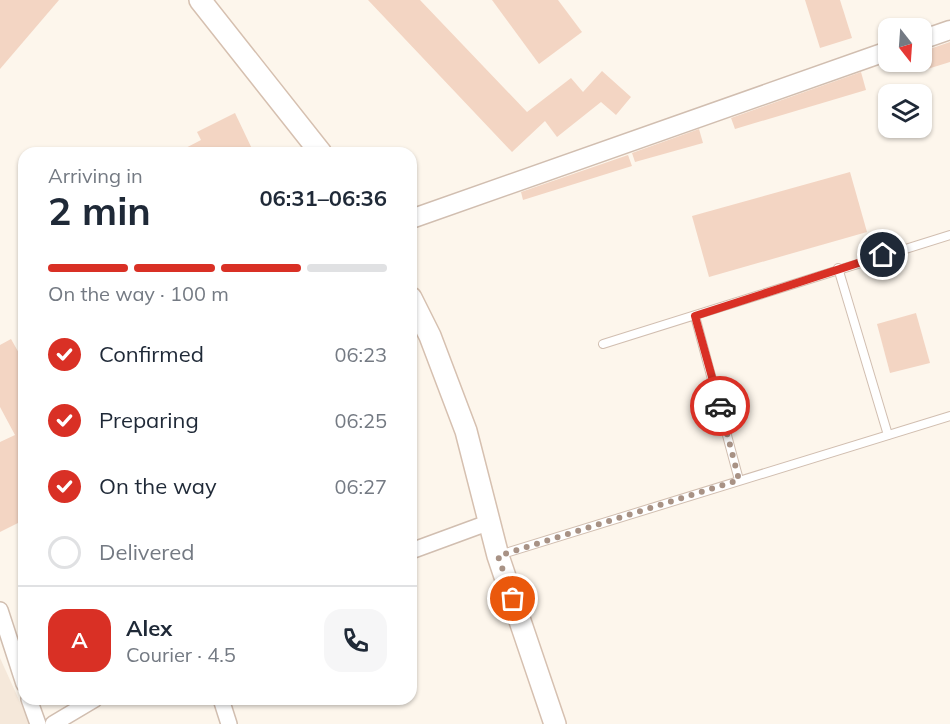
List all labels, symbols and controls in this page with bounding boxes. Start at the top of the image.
north arrow [878,18,932,72]
map controls [878,18,932,138]
button: layers [878,84,932,138]
text: Arriving in [48,163,143,188]
text: 06:31–06:36 [259,184,387,212]
text: 2 min [48,186,151,235]
pin [857,229,908,280]
icon: home [866,238,899,271]
text: On the way · 100 m [48,281,229,306]
icon: check [48,338,81,371]
text: Confirmed [99,340,204,368]
text: 06:23 [334,342,387,367]
courier [690,376,750,436]
icon: car [704,390,737,423]
icon: check [48,404,81,437]
text: Preparing [99,406,199,434]
text: 06:25 [334,408,387,433]
icon: check [48,470,81,503]
text: On the way [99,472,217,500]
text: 06:27 [334,474,387,499]
text: Delivered [99,538,194,566]
pin [487,573,538,624]
icon: bag [496,582,529,615]
button: phone [324,609,387,672]
text: Alex [126,614,172,642]
text: A [71,626,88,654]
text: Courier · 4.5 [126,642,236,667]

